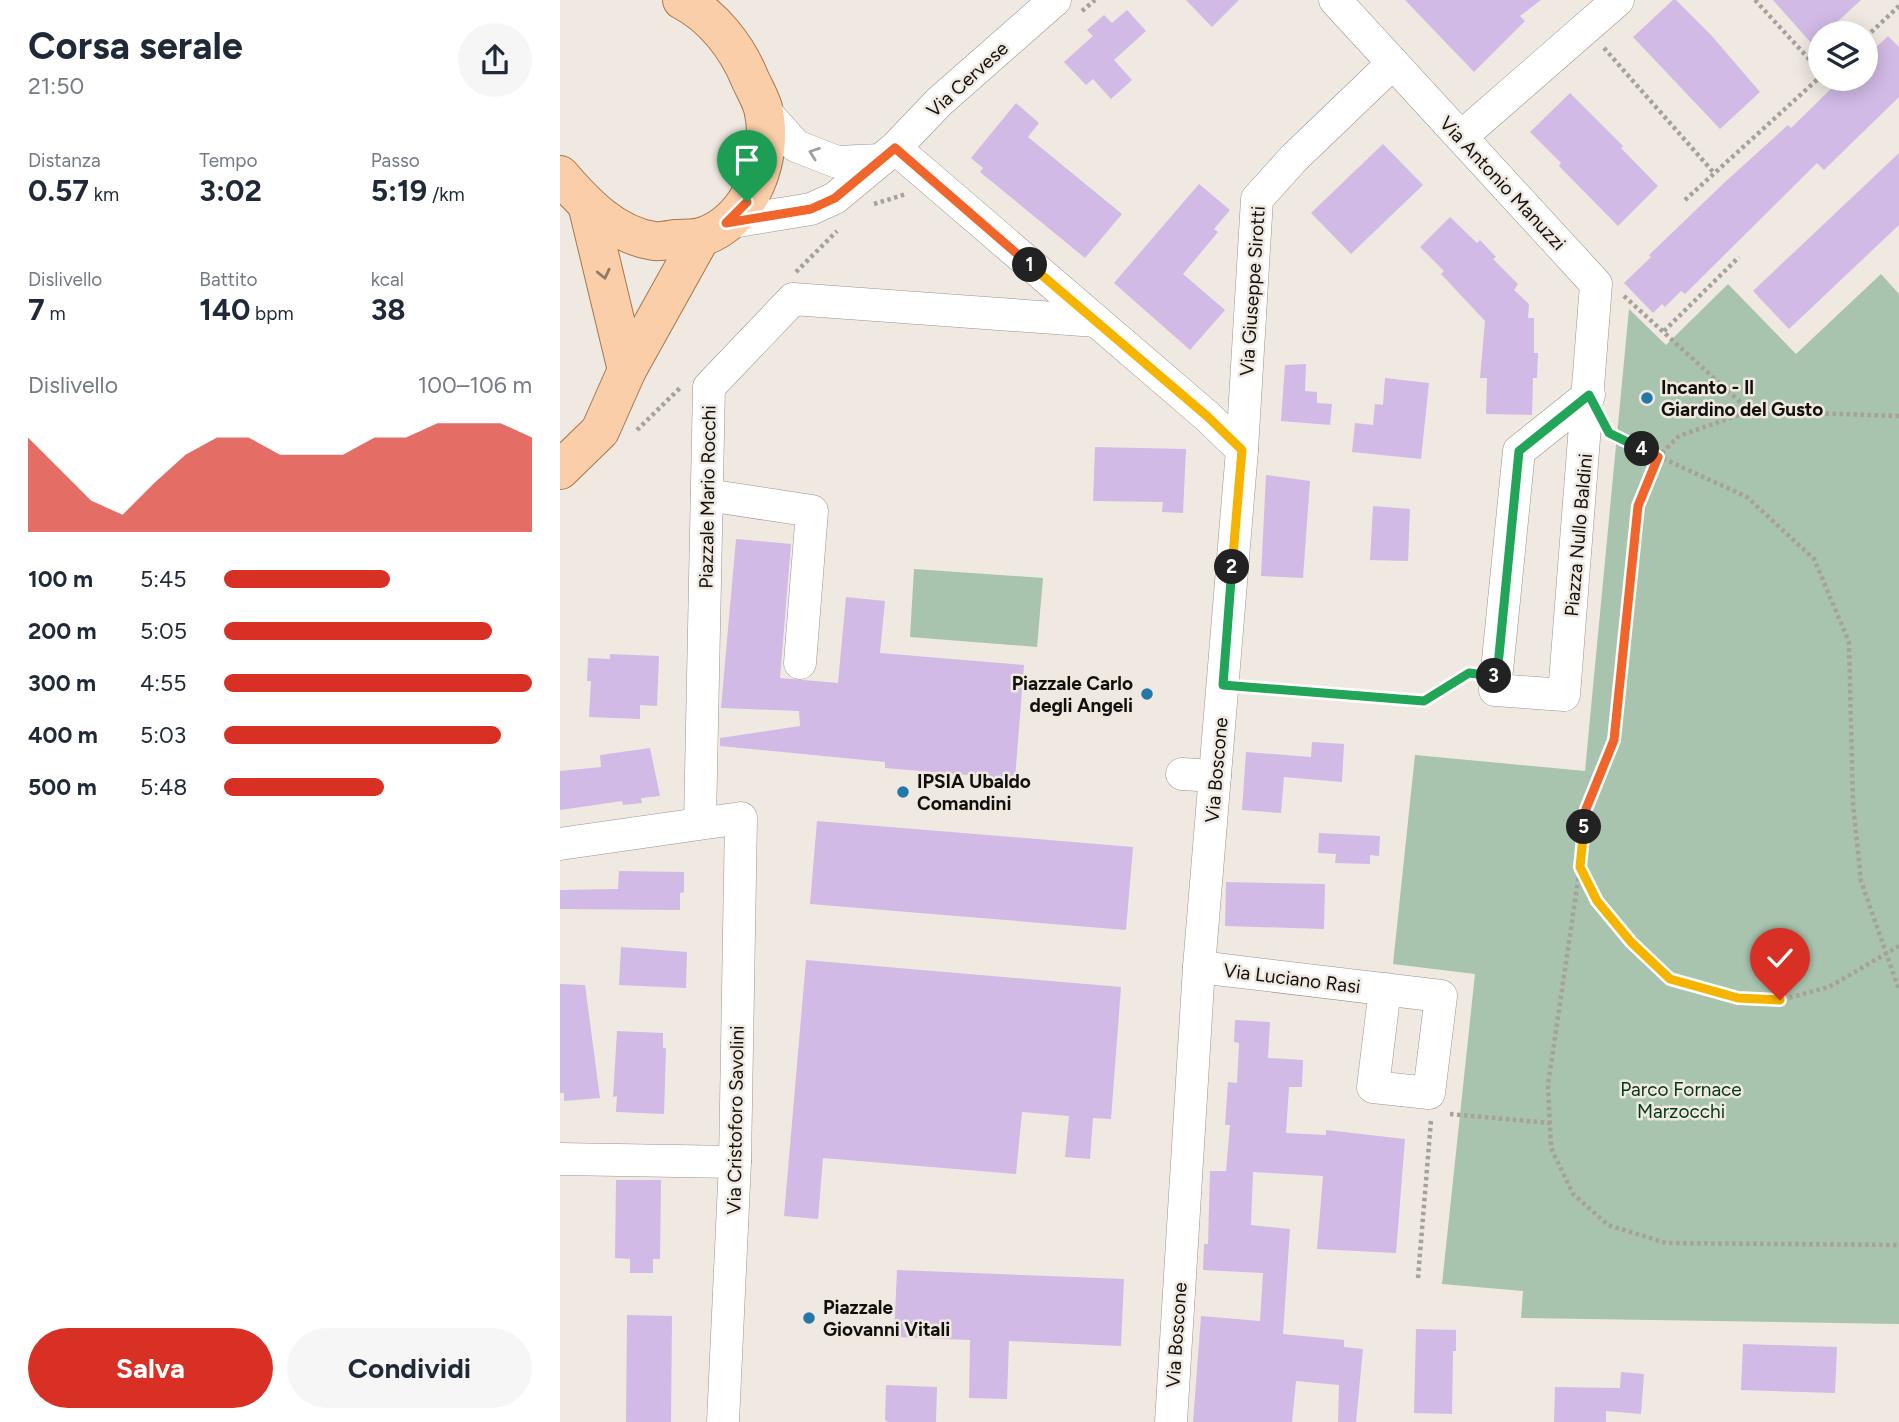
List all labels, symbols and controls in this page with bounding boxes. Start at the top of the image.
map controls [1808,21,1878,91]
button: layers [1808,21,1878,91]
text: Corsa serale [28,23,243,69]
button: share [458,23,532,97]
street label: Via Cervese [922,37,1013,122]
text: 21:50 [28,72,84,100]
street label: Via Antonio Manuzzi [1435,112,1570,255]
pin [717,130,777,202]
icon: arrive [728,141,766,179]
one-way arrow [809,147,821,161]
text: Distanza [28,149,101,172]
text: Tempo [199,149,257,172]
text: Passo [371,149,420,172]
text: 0.57 [28,172,89,209]
text: 3:02 [199,172,262,209]
text: 5:19 [371,172,427,209]
text: km [89,183,119,206]
text: /km [427,183,465,206]
street label: Via Giuseppe Sirotti [1235,205,1270,377]
pin: 1 [1012,247,1048,282]
text: 1 [1025,253,1034,276]
text: Dislivello [28,268,102,291]
text: Battito [199,268,258,291]
text: kcal [371,268,404,291]
one-way arrow [596,268,610,280]
text: 7 [28,291,45,328]
text: 140 [199,291,250,328]
text: 38 [371,291,406,328]
text: m [45,302,66,325]
text: bpm [250,302,294,325]
text: Dislivello [28,371,118,399]
text: 100–106 m [418,371,532,399]
place label: Incanto - Il Giardino del Gusto [1661,376,1823,421]
marker: Incanto - Il Giardino del Gusto [1639,390,1655,406]
street label: Piazzale Mario Rocchi [694,405,721,589]
pin: 4 [1624,432,1660,466]
text: 4 [1635,437,1648,460]
street label: Piazza Nullo Baldini [1560,453,1597,618]
pin: 2 [1214,550,1250,584]
text: 2 [1226,555,1237,578]
text: 100 m [28,565,93,593]
text: 5:45 [140,565,187,593]
text: 200 m [28,617,97,645]
text: 5:05 [140,617,187,645]
pin: 3 [1476,658,1511,694]
text: 3 [1488,664,1499,687]
text: 300 m [28,669,96,697]
text: 4:55 [140,669,187,697]
place label: Piazzale Carlo degli Angeli [1012,672,1133,717]
marker: Piazzale Carlo degli Angeli [1139,686,1155,702]
street label: Via Boscone [1200,716,1233,824]
text: 400 m [28,721,98,749]
text: 5:03 [140,721,186,749]
place label: IPSIA Ubaldo Comandini [917,770,1031,815]
text: 500 m [28,773,97,801]
text: 5:48 [140,773,187,801]
marker: IPSIA Ubaldo Comandini [895,784,911,800]
pin: 5 [1566,810,1602,844]
text: 5 [1578,815,1589,838]
pin [1750,928,1810,1000]
icon: check [1761,939,1799,977]
street label: Via Luciano Rasi [1222,959,1362,998]
street label: Via Cristoforo Savolini [722,1025,749,1215]
park label: Parco Fornace Marzocchi [1620,1078,1742,1123]
street label: Via Boscone [1161,1282,1192,1389]
place label: Piazzale Giovanni Vitali [823,1296,950,1341]
marker: Piazzale Giovanni Vitali [801,1310,817,1326]
button: Salva [28,1328,273,1408]
button: Condividi [287,1328,532,1408]

